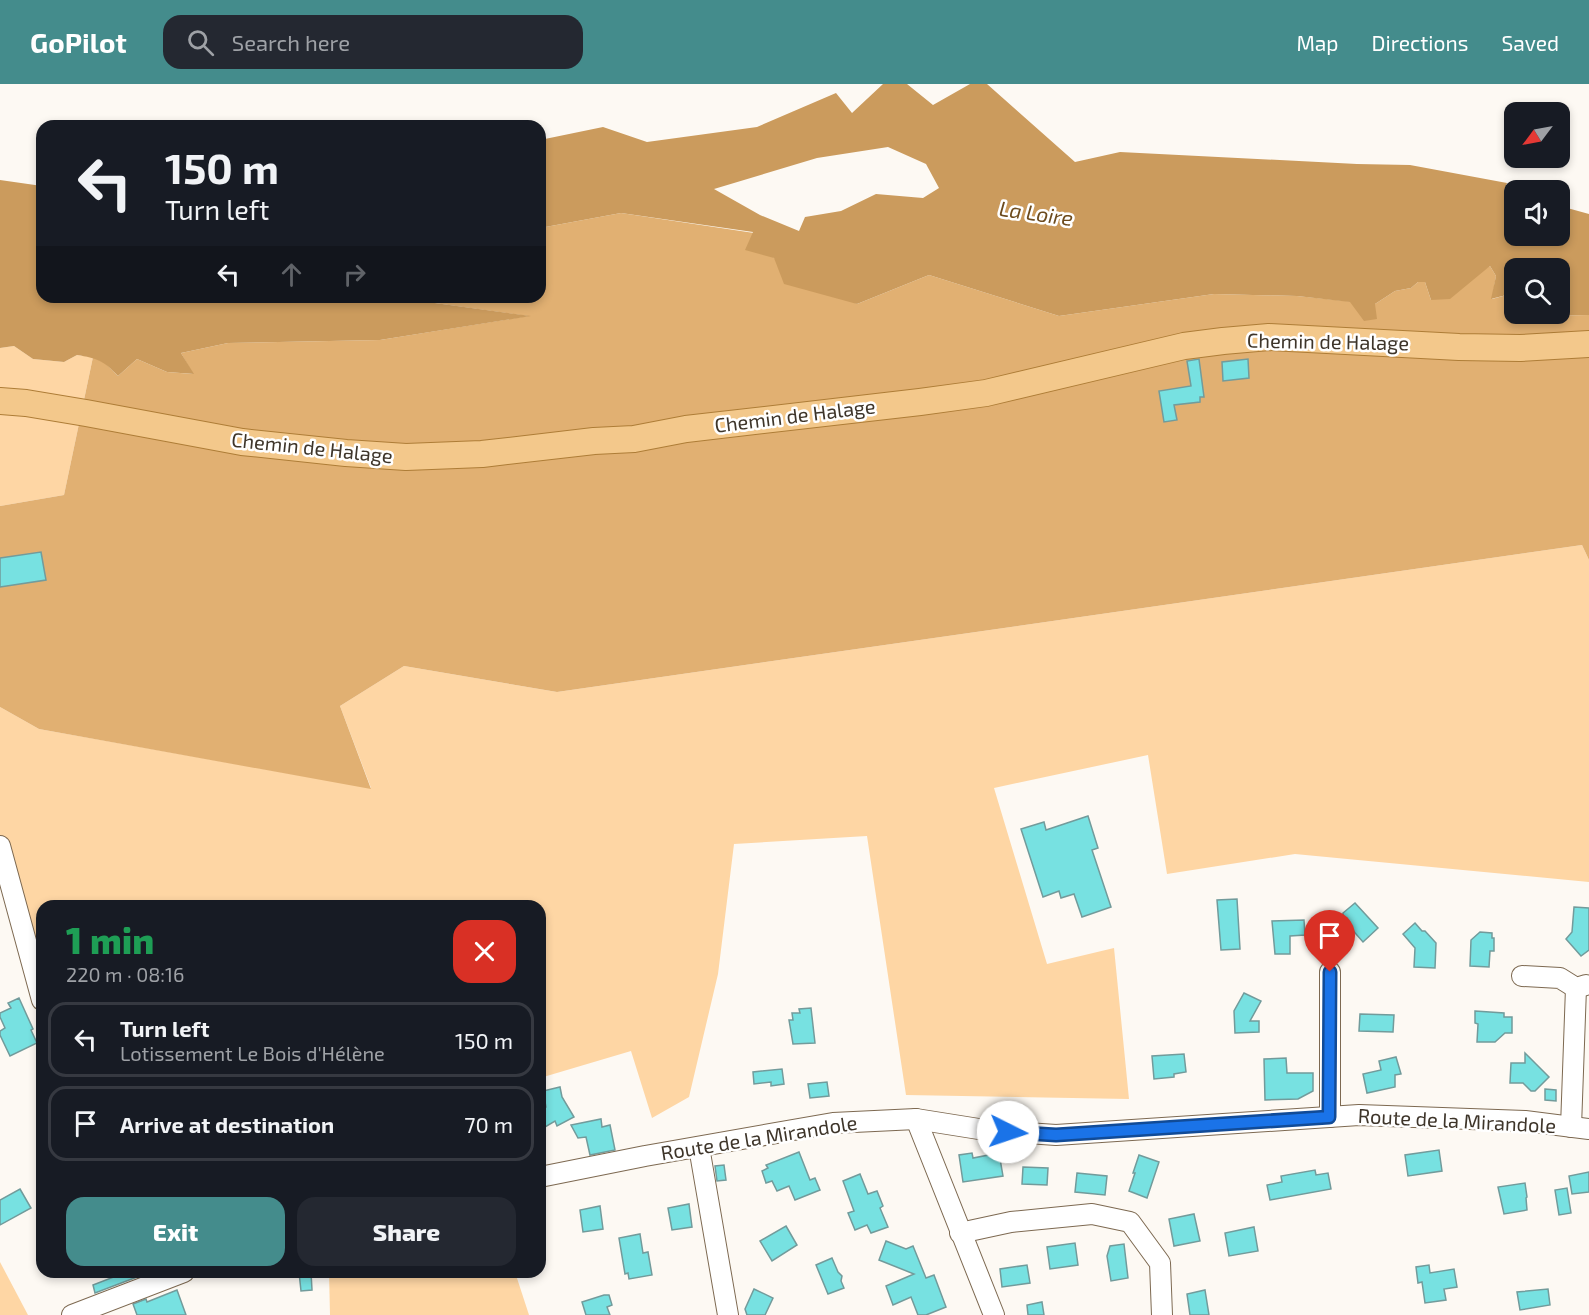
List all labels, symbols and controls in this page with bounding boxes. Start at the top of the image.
search box [163,15,583,69]
text: GoPilot [30,25,127,59]
icon: search [184,26,217,59]
text: Search here [232,29,350,55]
text: Map [1296,30,1339,55]
text: Directions [1372,30,1468,55]
text: Saved [1501,30,1559,55]
north arrow [1504,102,1570,168]
map controls [1504,102,1570,324]
text: 150 m [165,142,279,192]
icon: left [66,144,144,222]
button: sound [1504,180,1570,246]
text: Turn left [165,193,269,225]
water label: La Loire [998,195,1075,230]
icon: left [212,258,245,291]
icon: ahead [275,258,308,291]
icon: right [338,258,371,291]
button: search [1504,258,1570,324]
street label: Chemin de Halage [1247,328,1409,354]
street label: Chemin de Halage [713,393,877,437]
street label: Chemin de Halage [230,427,394,467]
pin [1304,910,1355,972]
text: 1 min [66,918,154,961]
icon: arrive [1313,919,1346,952]
button: close [453,920,516,983]
text: 220 m · 08:16 [66,962,184,986]
text: Turn left [120,1015,209,1041]
icon: left [69,1023,102,1056]
text: 150 m [455,1027,513,1053]
text: Lotissement Le Bois d'Hélène [120,1041,385,1065]
position arrow [976,1100,1040,1164]
street label: Route de la Mirandole [1357,1103,1557,1137]
icon: arrive [69,1107,102,1140]
street label: Route de la Mirandole [659,1110,859,1164]
text: Arrive at destination [120,1111,334,1137]
text: 70 m [464,1111,513,1137]
button: Exit [66,1197,285,1266]
button: Share [297,1197,516,1266]

